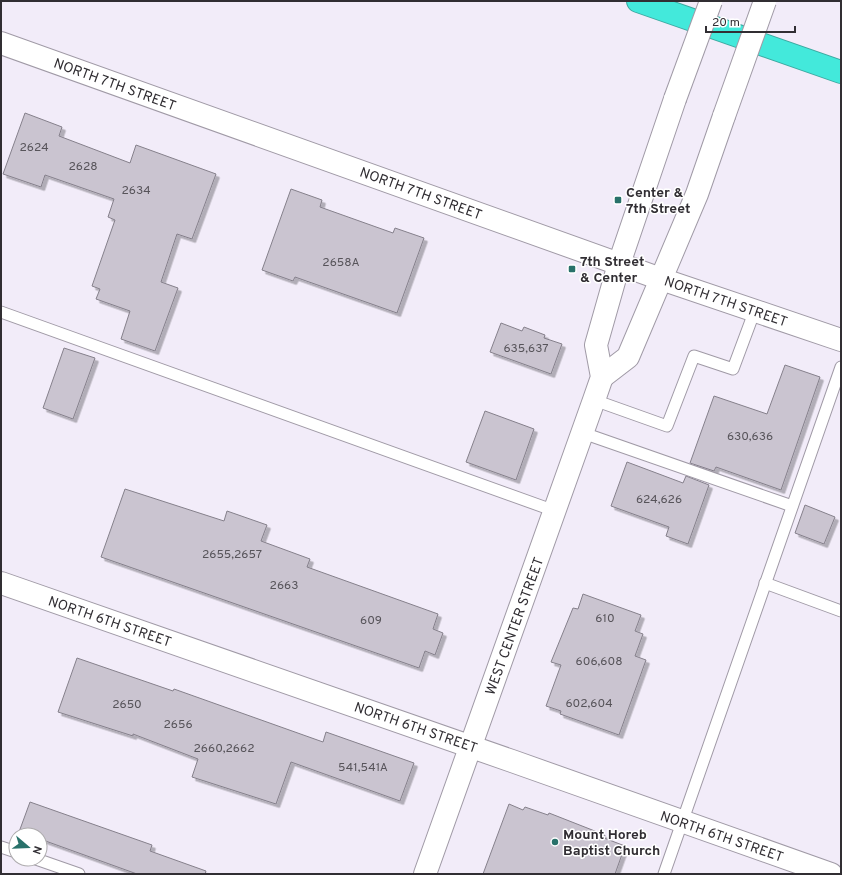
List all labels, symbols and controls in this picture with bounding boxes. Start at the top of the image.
scale bar [706,8,795,34]
text: 20 m [712,15,740,31]
street label: NORTH 7TH STREET [51,55,178,115]
house number: 2624 [19,140,49,156]
house number: 2628 [68,159,98,175]
street label: NORTH 7TH STREET [357,164,484,224]
house number: 2634 [121,183,151,199]
place label: Center & 7th Street [626,185,690,218]
marker: Center & 7th Street [613,195,623,205]
place label: 7th Street & Center [580,254,644,287]
house number: 2658A [322,255,360,271]
marker: 7th Street & Center [567,264,577,274]
street label: NORTH 7TH STREET [662,273,789,331]
house number: 635,637 [503,341,549,357]
house number: 630,636 [727,429,773,445]
house number: 624,626 [636,492,682,508]
house number: 2655,2657 [202,547,262,563]
street label: WEST CENTER STREET [483,555,548,698]
house number: 2663 [270,578,298,594]
street label: NORTH 6TH STREET [46,593,173,652]
house number: 610 [595,611,615,627]
house number: 609 [360,613,382,629]
house number: 606,608 [576,654,622,670]
house number: 602,604 [565,696,613,712]
house number: 2650 [112,697,142,713]
street label: NORTH 6TH STREET [352,699,479,758]
house number: 2656 [163,717,193,733]
house number: 2660,2662 [193,741,255,757]
house number: 541,541A [338,760,388,776]
street label: NORTH 6TH STREET [658,808,785,867]
north arrow [8,827,48,867]
place label: Mount Horeb Baptist Church [563,827,660,860]
marker: Mount Horeb Baptist Church [550,837,560,847]
text: N [29,844,44,856]

